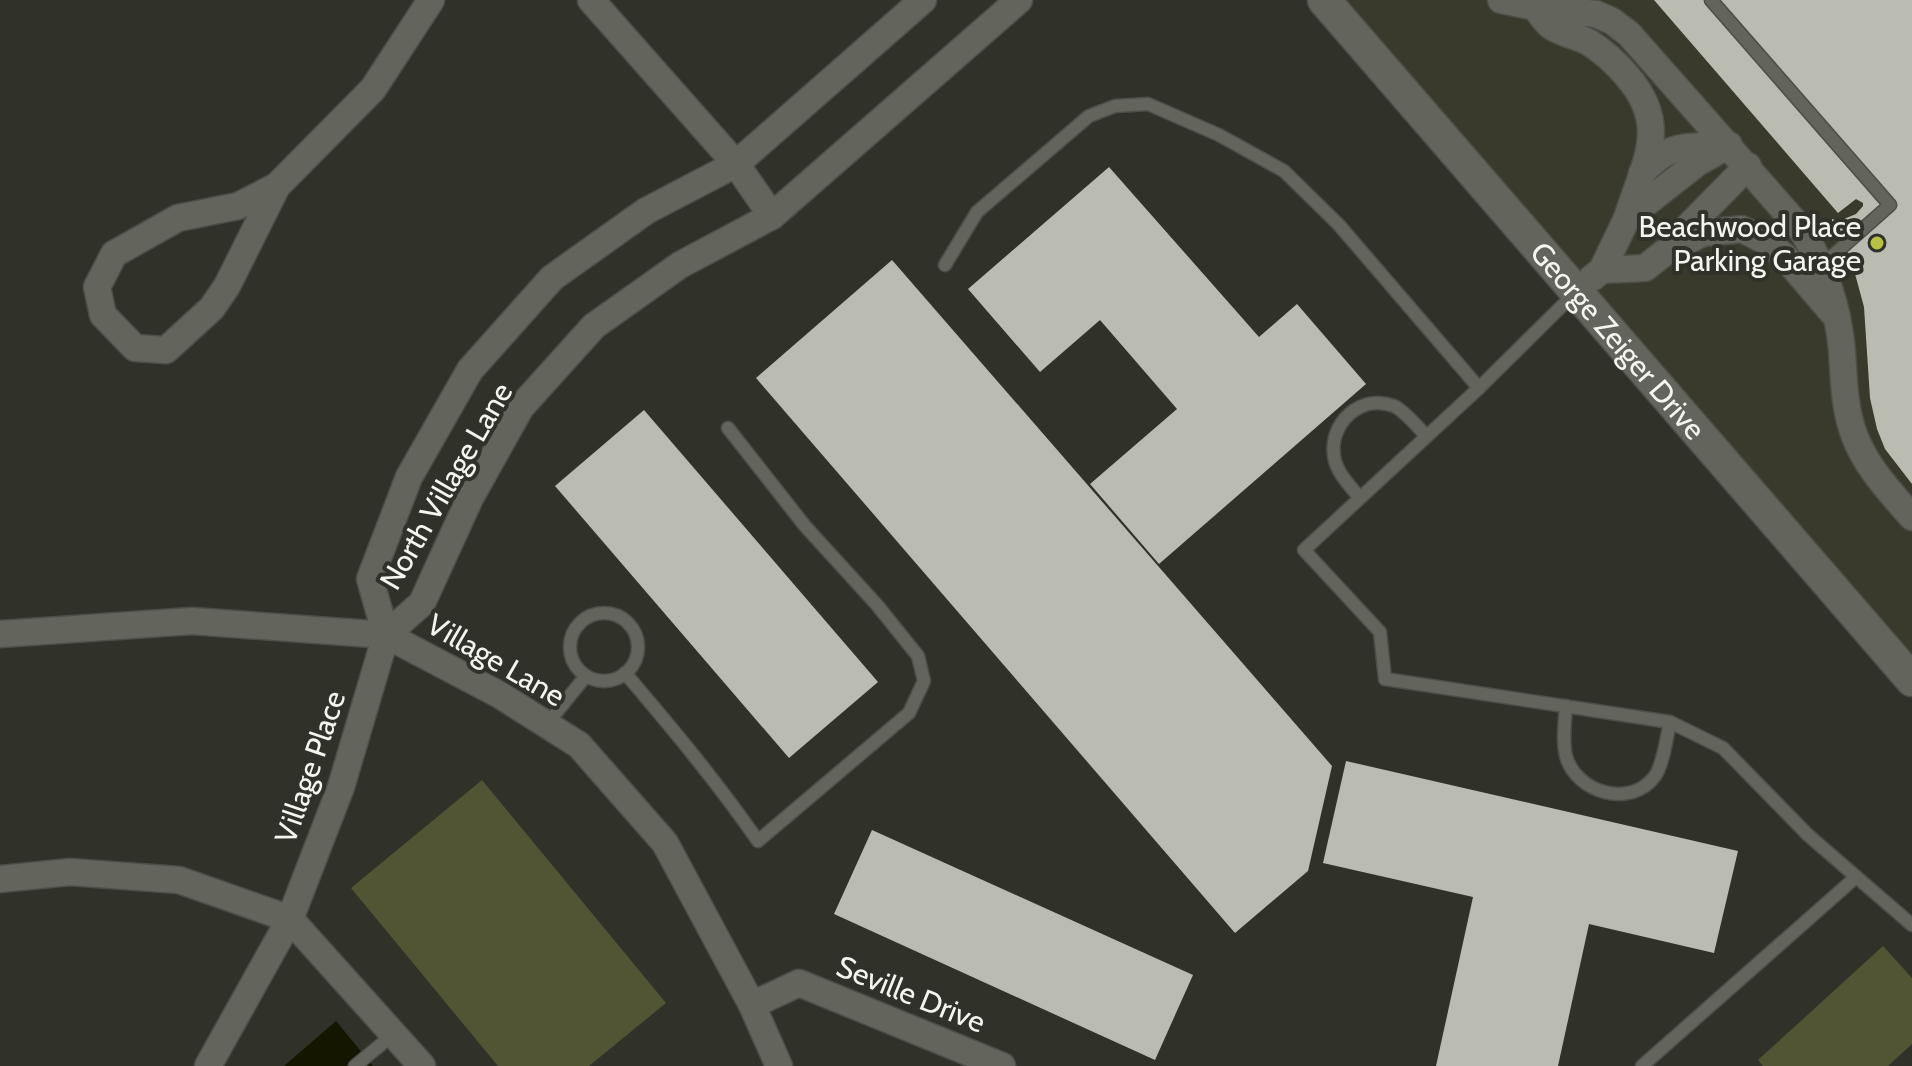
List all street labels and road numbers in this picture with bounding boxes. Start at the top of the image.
street label: George Zeiger Drive [1523,234,1714,447]
street label: North Village Lane [372,376,520,596]
street label: Village Lane [420,606,572,714]
street label: Village Place [267,686,353,848]
street label: Seville Drive [831,947,991,1041]

